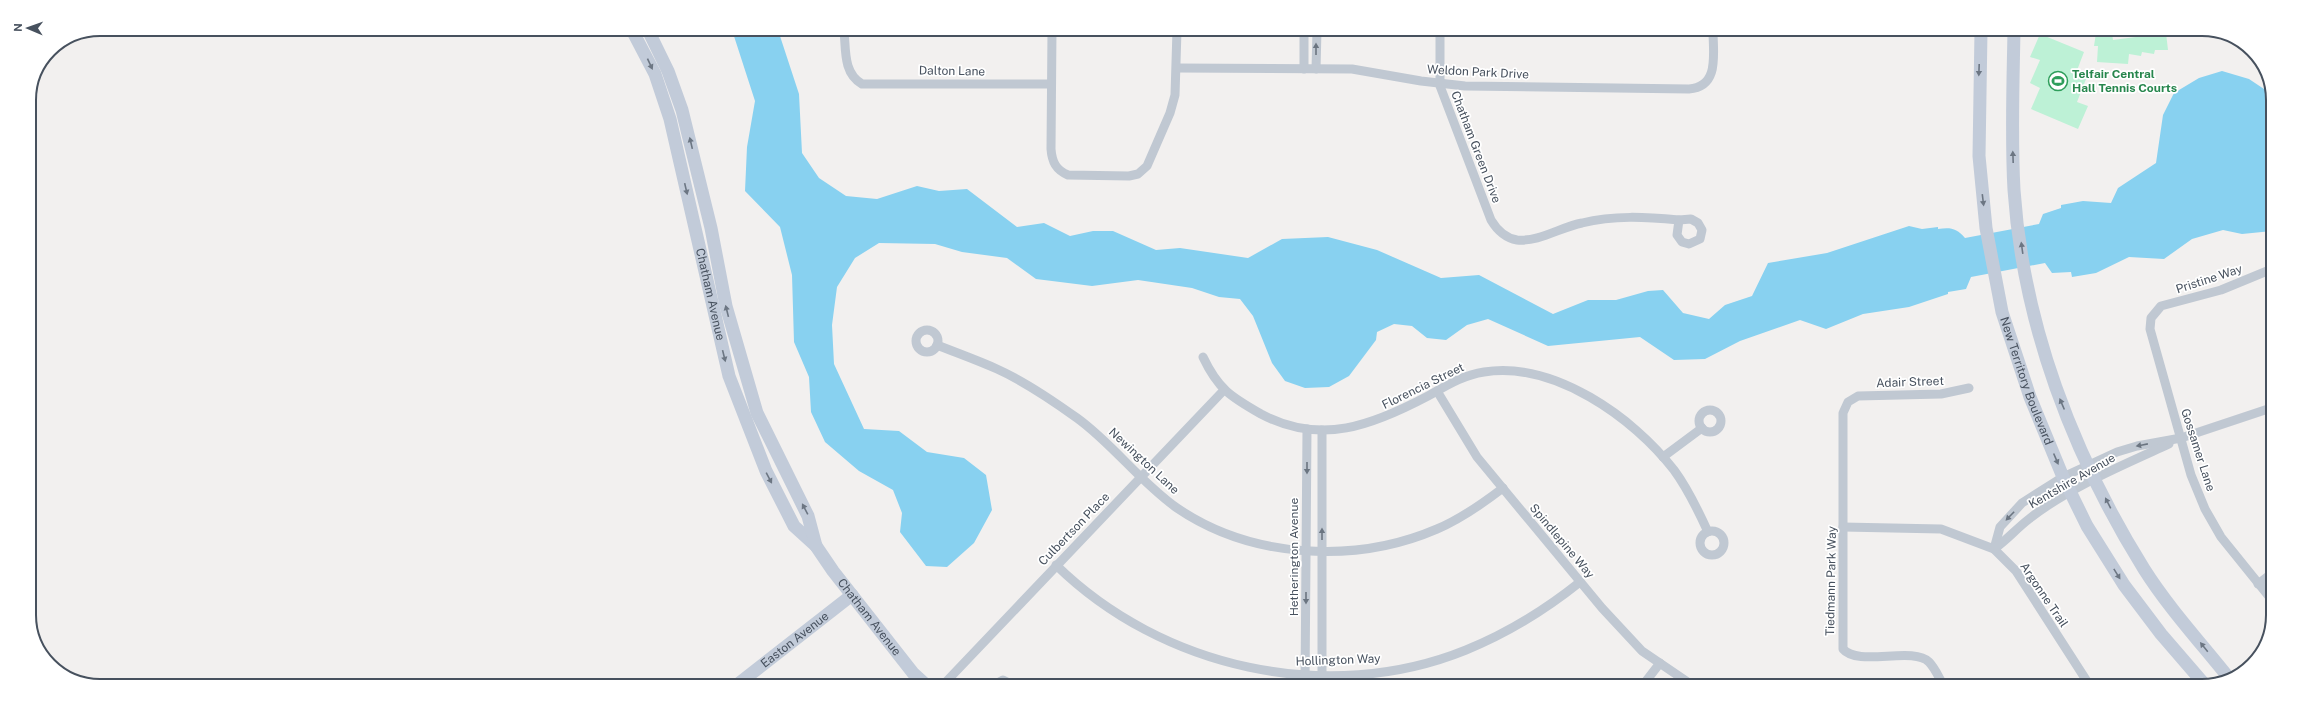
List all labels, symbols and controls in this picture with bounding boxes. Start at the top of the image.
north arrow [8,8,48,48]
text: N [12,23,24,32]
one-way arrow [1313,42,1319,55]
one-way arrow [647,58,653,70]
street label: Weldon Park Drive [1427,62,1530,82]
street label: Dalton Lane [919,63,985,79]
one-way arrow [1976,64,1983,76]
place label: Telfair Central Hall Tennis Courts [2072,67,2177,95]
sports icon: Telfair Central Hall Tennis Courts [2047,70,2069,92]
street label: Chatham Green Drive [1448,89,1504,205]
one-way arrow [688,136,694,148]
one-way arrow [2010,150,2016,163]
one-way arrow [683,183,689,195]
one-way arrow [1980,194,1986,206]
one-way arrow [2019,242,2025,254]
street label: Chatham Avenue [693,247,728,342]
street label: Pristine Way [2174,262,2245,296]
one-way arrow [724,304,730,316]
street label: New Territory Boulevard [1997,315,2056,447]
one-way arrow [722,350,728,362]
street label: Florencia Street [1380,360,1467,412]
street label: Adair Street [1876,374,1944,390]
one-way arrow [2058,398,2064,410]
street label: Gossamer Lane [2178,407,2218,493]
street label: Newington Lane [1106,425,1182,497]
one-way arrow [2136,442,2149,448]
street label: Kentshire Avenue [2026,450,2118,511]
one-way arrow [2053,454,2059,465]
one-way arrow [1304,462,1310,475]
one-way arrow [766,472,772,484]
street label: Culbertson Place [1036,490,1112,568]
one-way arrow [2105,497,2111,509]
street label: Hetherington Avenue [1287,498,1301,616]
street label: Spindlepine Way [1527,501,1598,581]
one-way arrow [801,503,808,515]
one-way arrow [2005,511,2014,521]
street label: Tiedmann Park Way [1823,525,1839,636]
one-way arrow [1319,527,1325,540]
street label: Argonne Trail [2017,560,2071,630]
one-way arrow [2114,568,2121,580]
street label: Chatham Avenue [835,576,904,659]
one-way arrow [1303,592,1309,605]
street label: Easton Avenue [758,609,832,671]
one-way arrow [2199,641,2208,652]
street label: Hollington Way [1295,652,1381,668]

